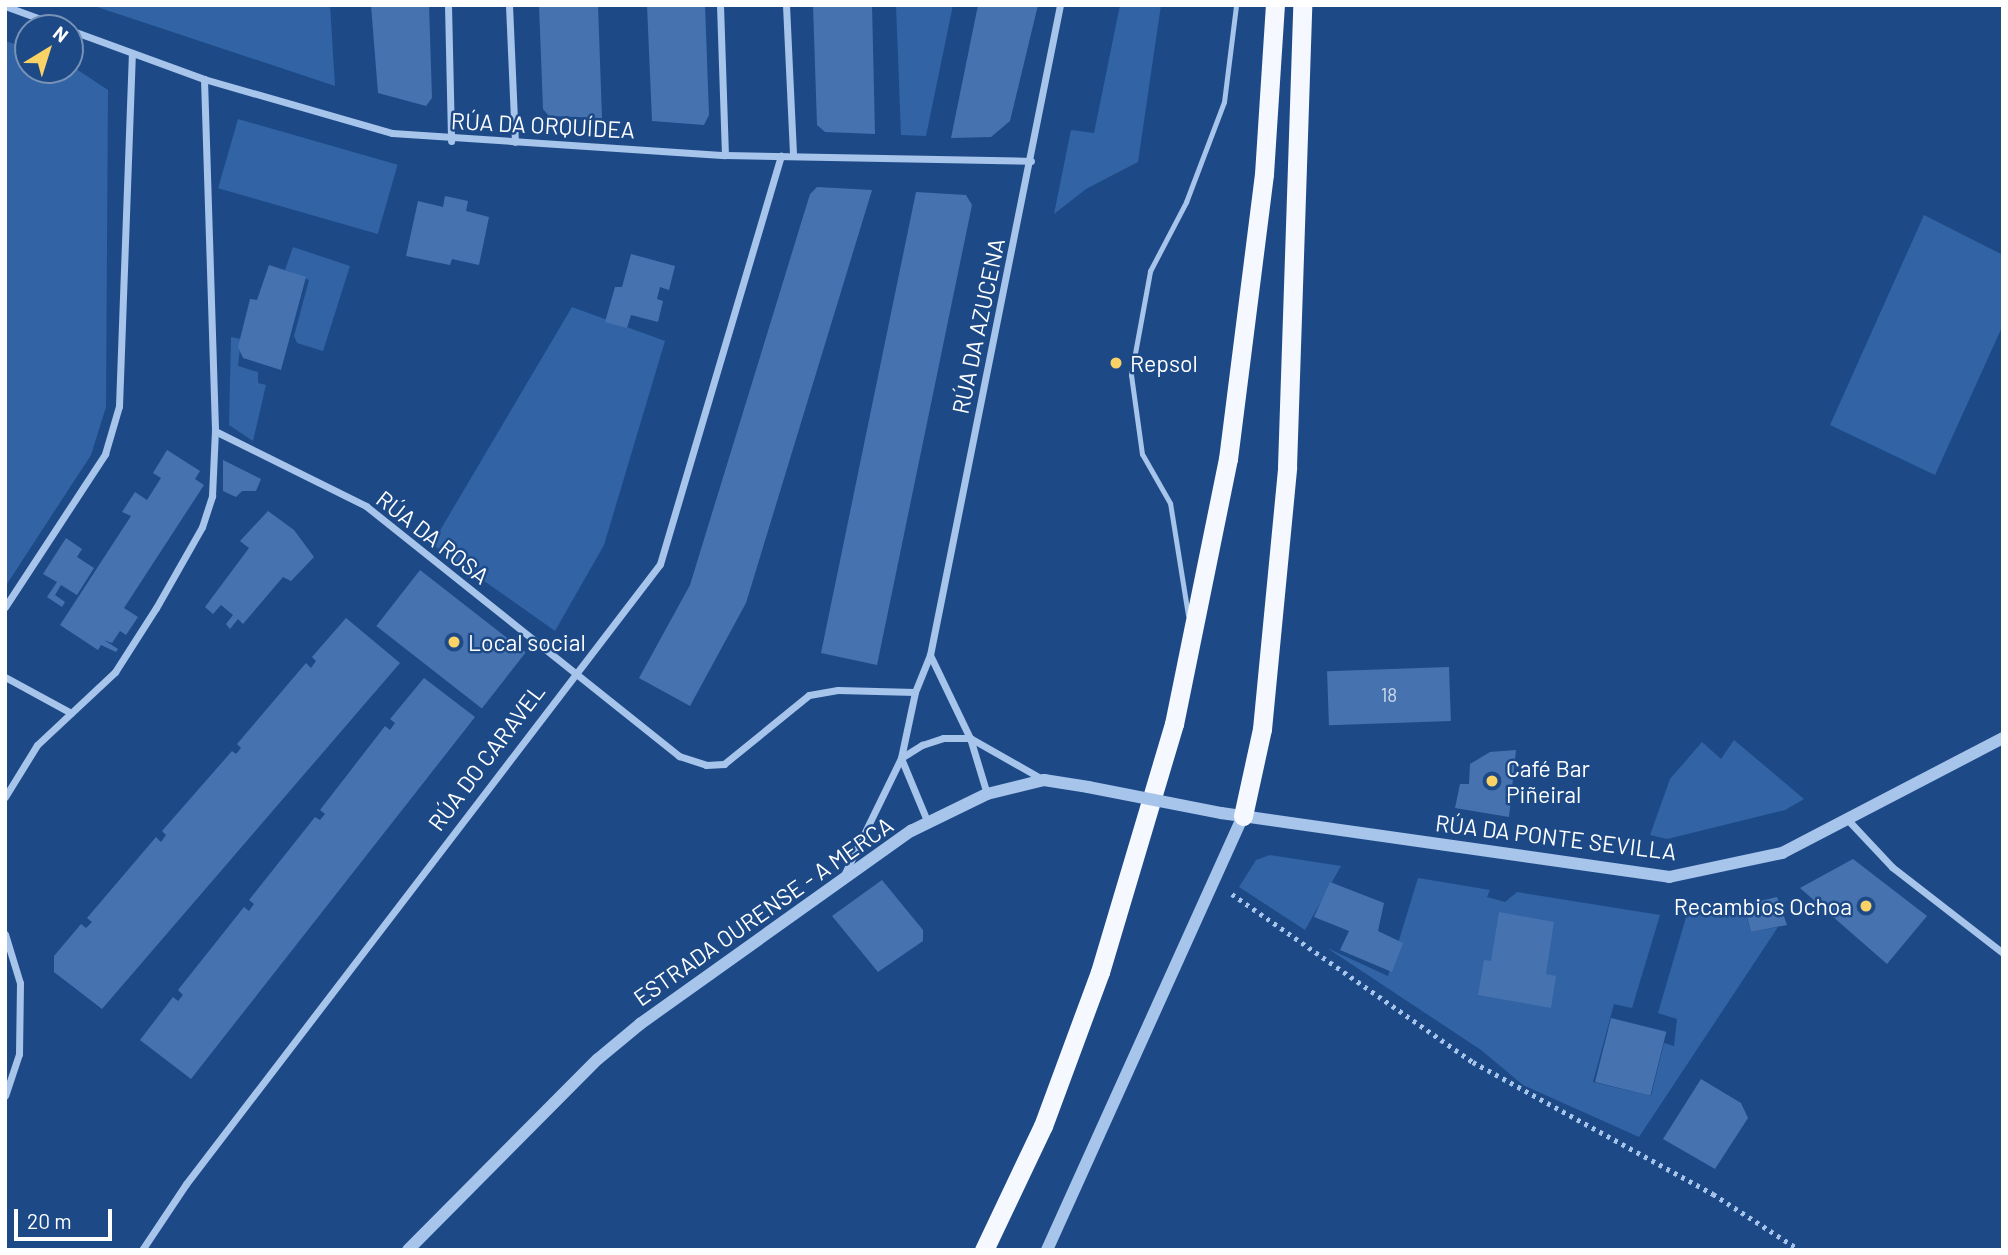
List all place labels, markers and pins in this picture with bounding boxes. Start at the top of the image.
place label: Repsol [1130,349,1198,377]
marker: Repsol [1108,355,1124,371]
place label: Local social [468,628,586,656]
marker: Local social [446,634,462,650]
place label: Café Bar Piñeiral [1506,754,1590,808]
marker: Café Bar Piñeiral [1484,773,1500,789]
place label: Recambios Ochoa [1674,892,1852,920]
marker: Recambios Ochoa [1858,898,1874,914]

